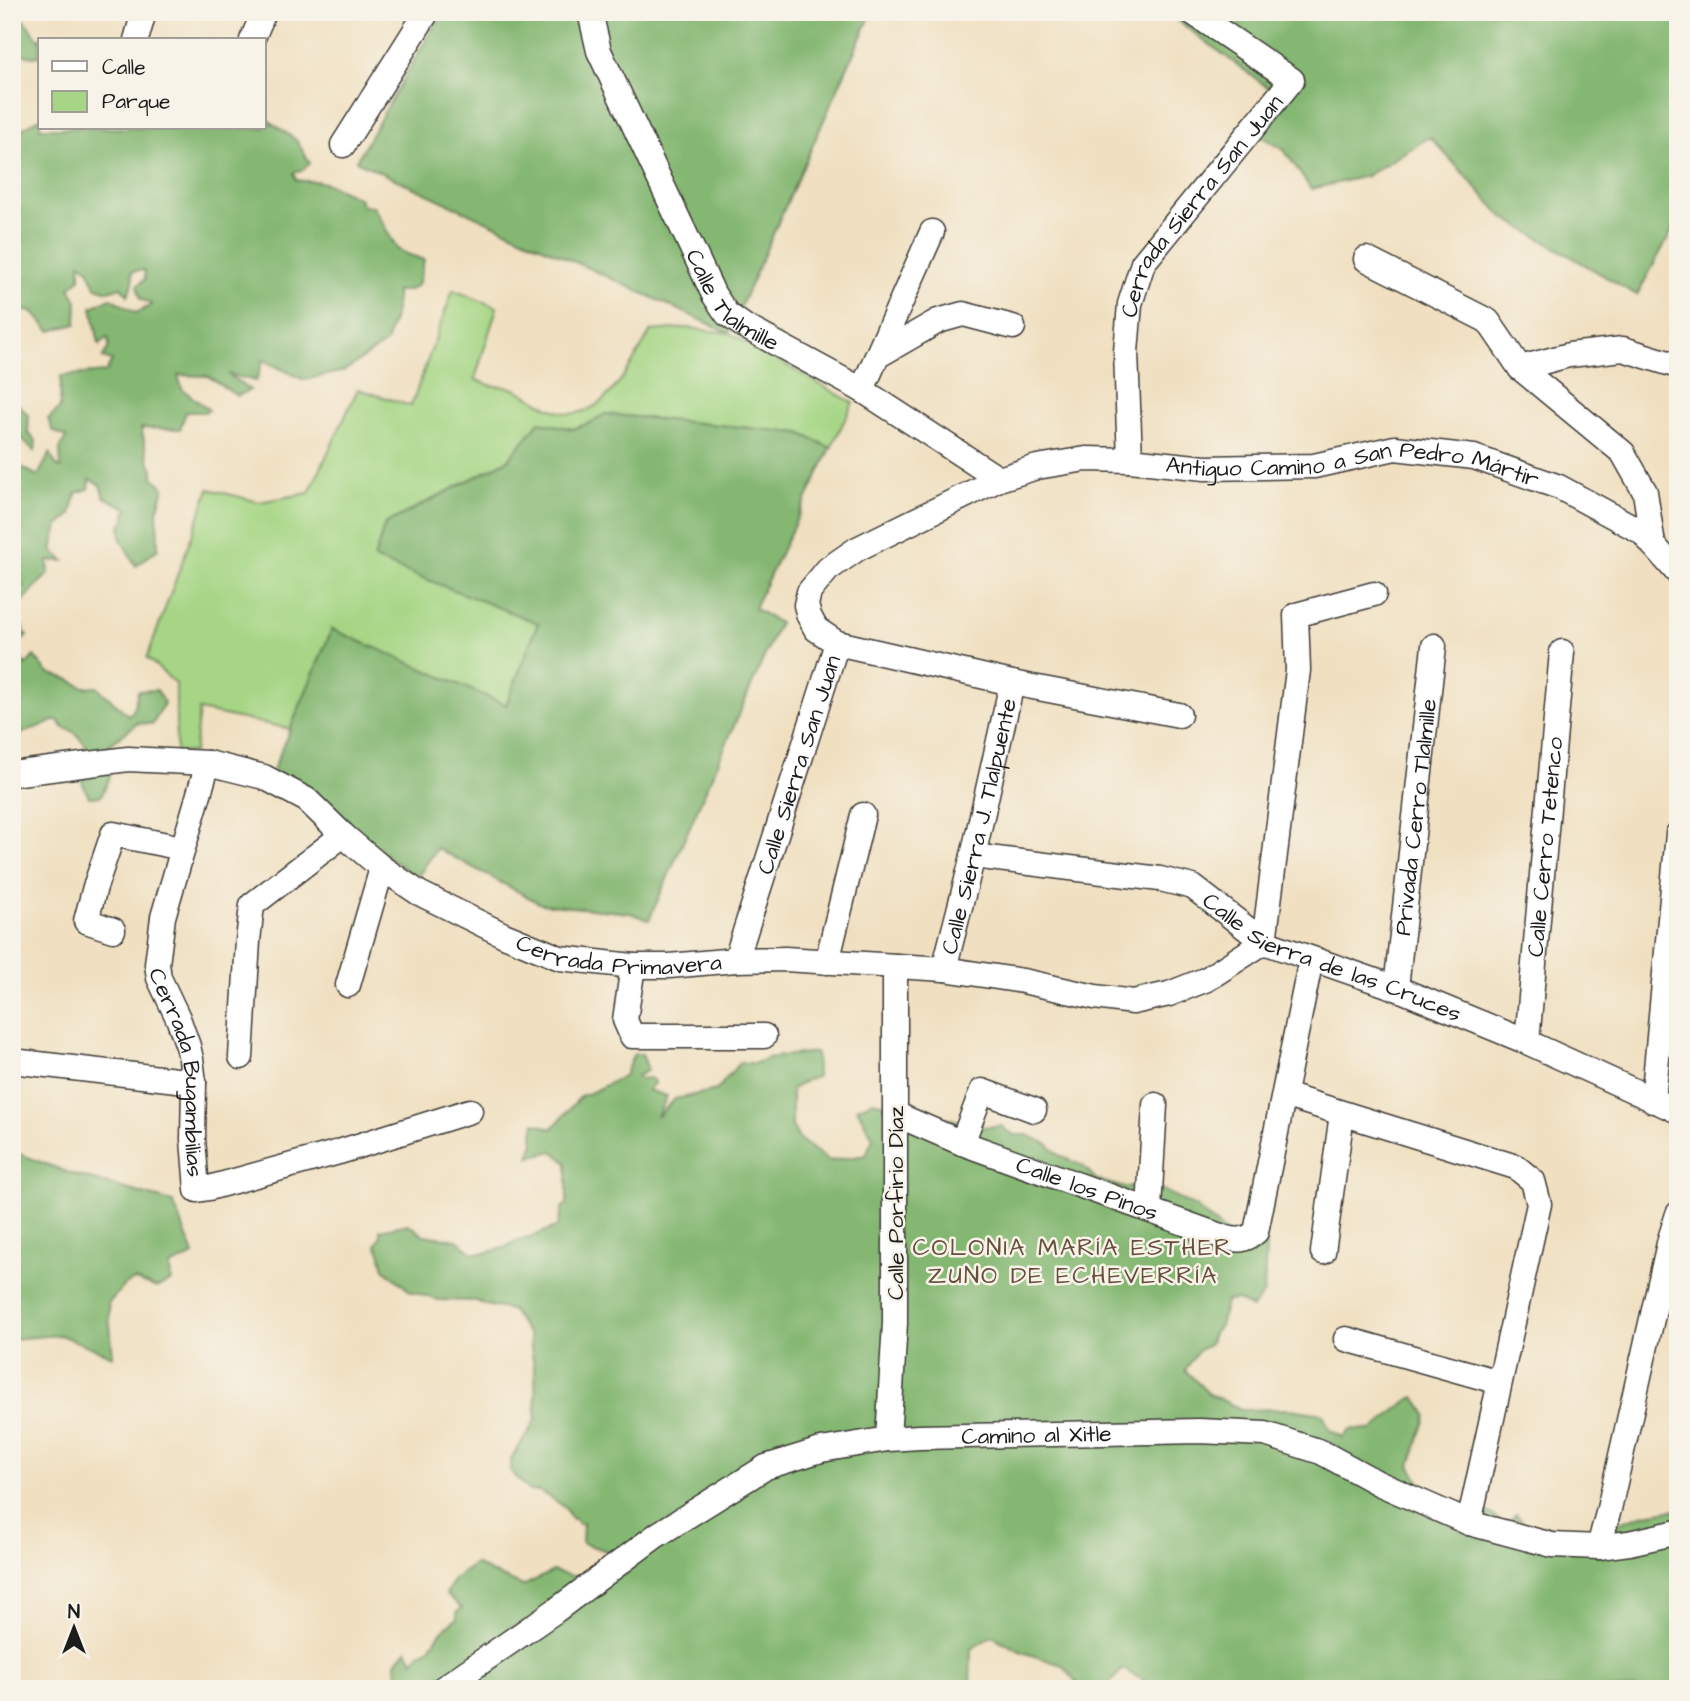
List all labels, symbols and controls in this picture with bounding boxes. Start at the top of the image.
legend [38,38,266,130]
text: Calle [102,53,146,82]
text: Parque [102,87,170,116]
street label: Cerrada Sierra San Juan [1114,88,1291,319]
street label: Calle Tlalmille [678,244,785,359]
street label: Antiguo Camino a San Pedro Mártir [1164,433,1543,496]
street label: Calle Sierra San Juan [749,651,849,879]
street label: Calle Sierra J. Tlalpuente [933,695,1025,958]
street label: Privada Cerro Tlalmille [1387,697,1445,937]
street label: Calle Cerro Tetenco [1520,735,1571,958]
street label: Calle Sierra de las Cruces [1195,885,1466,1030]
street label: Cerrada Primavera [511,927,723,983]
street label: Cerrada Bugambilias [141,967,211,1178]
street label: Calle Porfirio Díaz [880,1105,912,1300]
street label: Calle los Pinos [1012,1149,1162,1229]
district label: COLONIA MARÍA ESTHER ZUNO DE ECHEVERRÍA [913,1231,1233,1293]
street label: Camino al Xitle [961,1418,1112,1453]
north arrow [38,1592,108,1662]
text: N [68,1599,80,1626]

